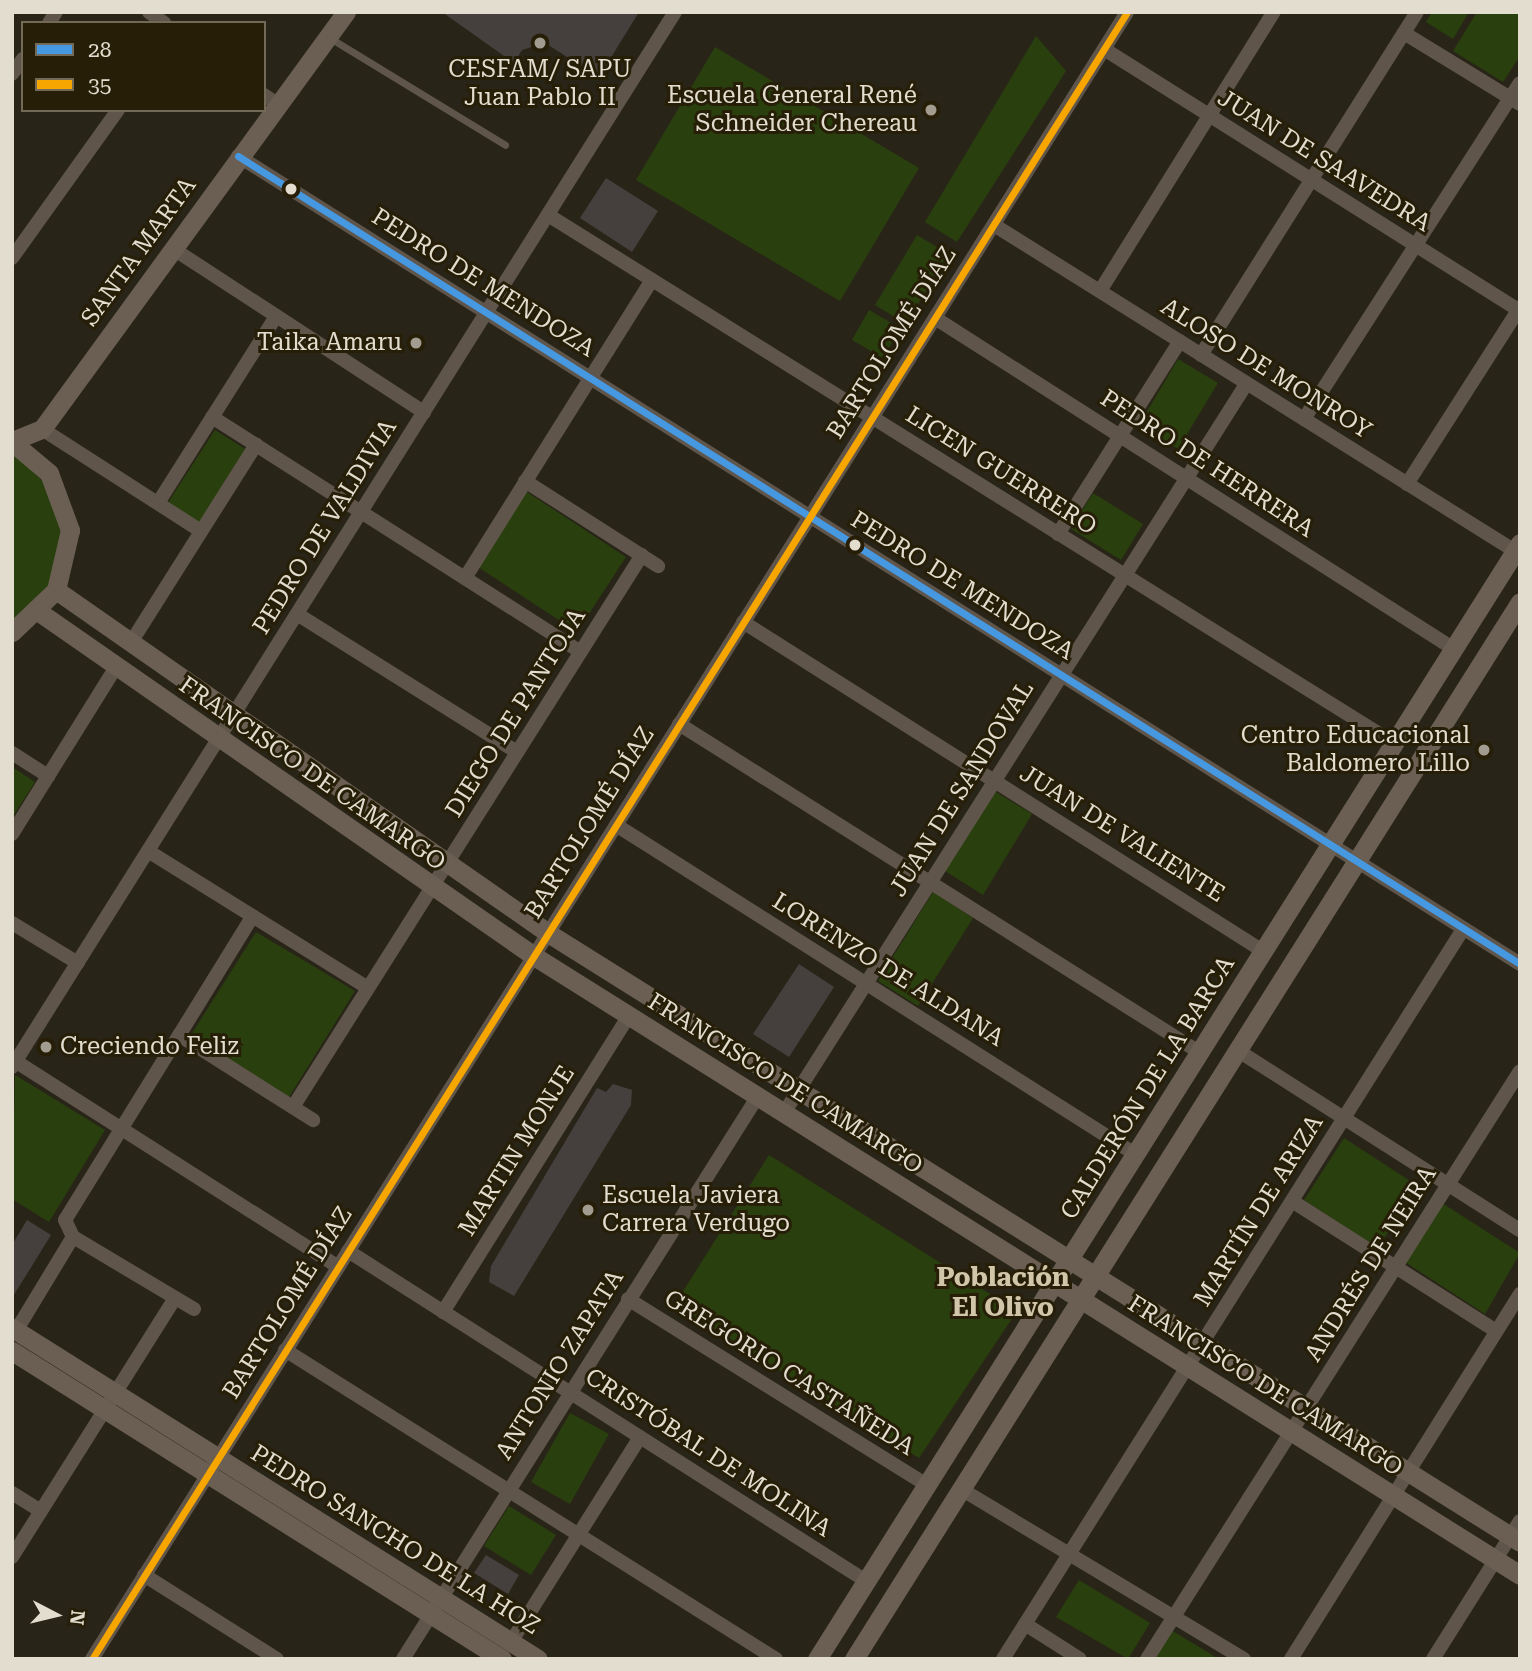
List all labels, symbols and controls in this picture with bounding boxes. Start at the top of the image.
legend [21,21,266,112]
marker: CESFAM/ SAPU Juan Pablo II [530,33,550,53]
text: 28 [88,38,112,62]
place label: CESFAM/ SAPU Juan Pablo II [448,56,632,112]
text: 35 [88,73,112,97]
place label: Escuela General René Schneider Chereau [667,82,917,138]
street label: JUAN DE SAAVEDRA [1212,84,1436,238]
marker: Escuela General René Schneider Chereau [923,102,939,118]
street label: SANTA MARTA [75,172,203,332]
unlabelled marker [284,182,298,196]
street label: PEDRO DE MENDOZA [366,203,600,363]
street label: BARTOLOMÉ DÍAZ [821,242,963,444]
street label: ALOSO DE MONROY [1155,292,1377,446]
place label: Taika Amaru [257,329,402,357]
marker: Taika Amaru [408,335,424,351]
street label: PEDRO DE HERRERA [1095,384,1319,544]
street label: LICEN GUERRERO [900,401,1102,541]
street label: PEDRO DE VALDIVIA [247,414,403,640]
street label: PEDRO DE MENDOZA [845,506,1079,666]
unlabelled marker [848,538,862,552]
street label: DIEGO DE PANTOJA [440,603,592,823]
street label: FRANCISCO DE CAMARGO [173,671,451,877]
street label: JUAN DE SANDOVAL [884,676,1040,902]
street label: BARTOLOMÉ DÍAZ [519,722,661,924]
place label: Centro Educacional Baldomero Lillo [1241,722,1470,778]
marker: Centro Educacional Baldomero Lillo [1476,742,1492,758]
street label: JUAN DE VALIENTE [1014,759,1230,909]
street label: LORENZO DE ALDANA [767,887,1009,1053]
street label: CALDERÓN DE LA BARCA [1055,951,1241,1225]
street label: FRANCISCO DE CAMARGO [642,987,928,1181]
place label: Creciendo Feliz [60,1033,239,1061]
marker: Creciendo Feliz [38,1039,54,1055]
street label: MARTIN MONJE [453,1060,581,1242]
street label: MARTÍN DE ARIZA [1188,1110,1330,1312]
street label: ANDRÉS DE NEIRA [1299,1161,1443,1367]
place label: Escuela Javiera Carrera Verdugo [602,1182,790,1238]
street label: BARTOLOMÉ DÍAZ [217,1202,359,1404]
marker: Escuela Javiera Carrera Verdugo [580,1202,596,1218]
district label: Población El Olivo [936,1262,1070,1324]
street label: ANTONIO ZAPATA [490,1265,630,1465]
street label: GREGORIO CASTAÑEDA [659,1284,919,1462]
street label: FRANCISCO DE CAMARGO [1122,1289,1408,1483]
street label: CRISTÓBAL DE MOLINA [580,1363,836,1543]
street label: PEDRO SANCHO DE LA HOZ [245,1439,545,1641]
north arrow [21,1580,91,1650]
text: N [65,1609,90,1626]

